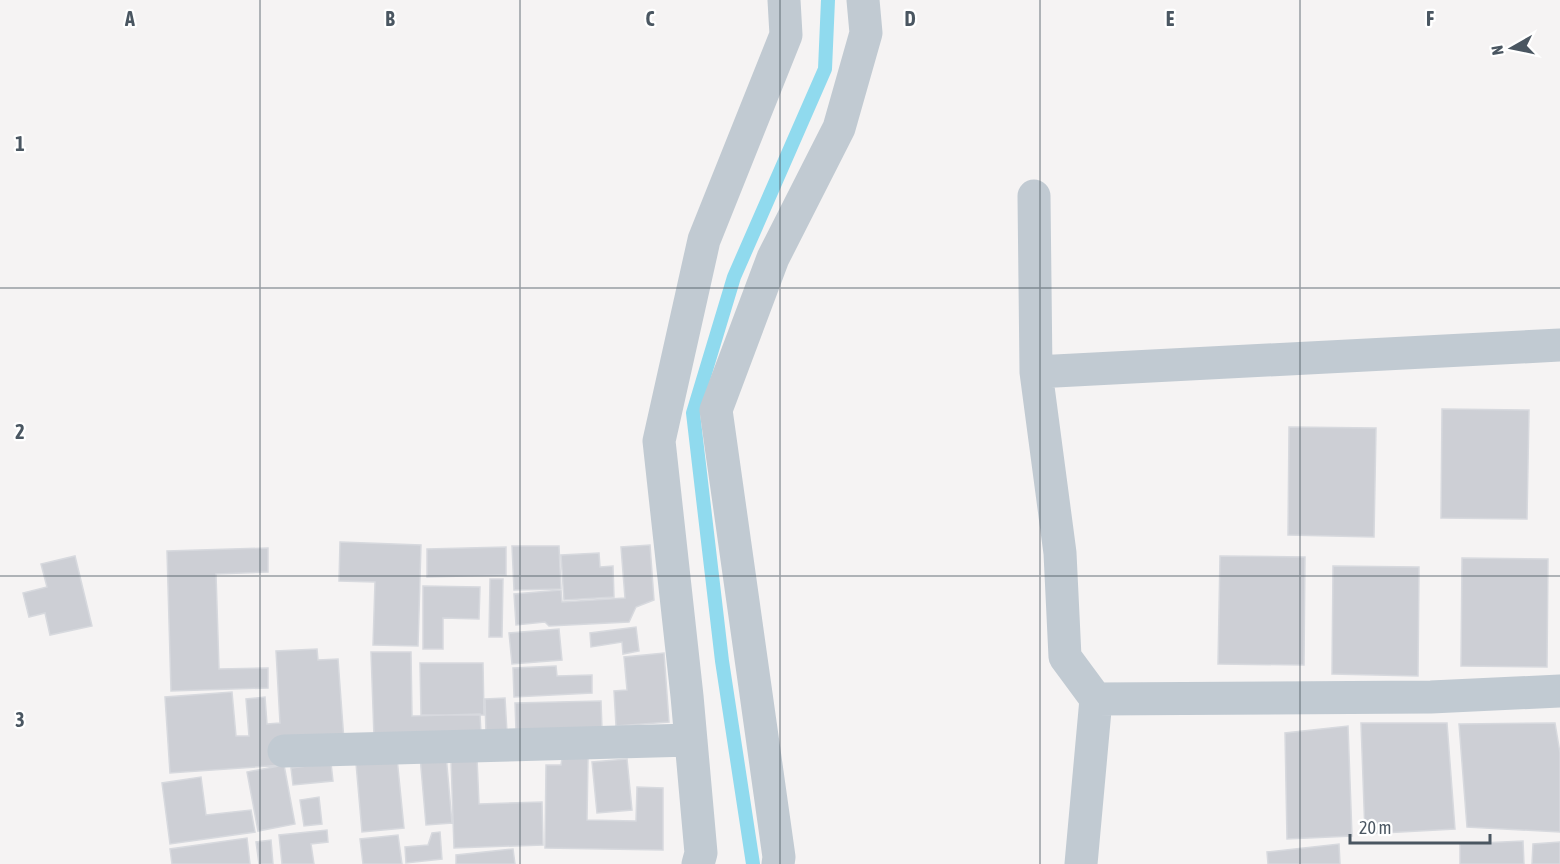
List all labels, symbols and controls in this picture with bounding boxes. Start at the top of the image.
text: A [124,7,135,30]
text: B [385,7,395,30]
text: C [646,7,655,30]
text: D [904,7,916,30]
text: E [1166,7,1175,30]
text: F [1426,7,1434,30]
north arrow [1482,18,1542,78]
text: N [1488,44,1507,56]
text: 1 [15,132,25,155]
text: 2 [15,420,25,443]
text: 3 [15,708,25,731]
scale bar [1350,807,1490,845]
text: 20 m [1359,817,1391,838]

